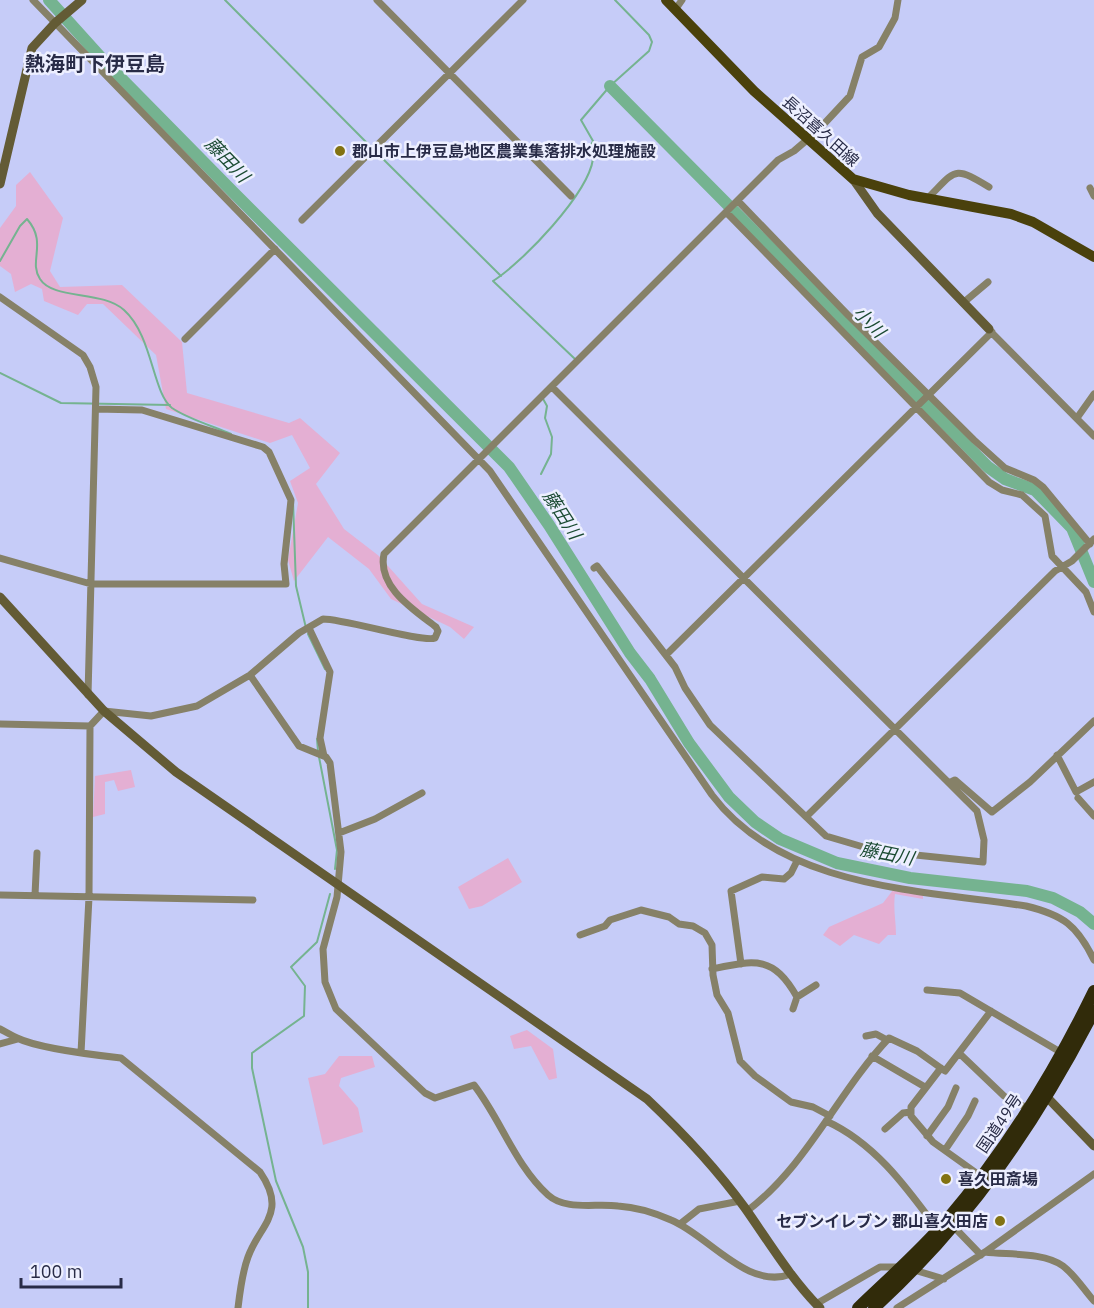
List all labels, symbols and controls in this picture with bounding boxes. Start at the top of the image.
district label: 熱海町下伊豆島 [25,50,165,77]
street label: 長沼喜久田線 [779,91,863,171]
water label: 藤田川 [200,132,256,189]
place label: 郡山市上伊豆島地区農業集落排水処理施設 [352,141,656,161]
marker: 郡山市上伊豆島地区農業集落排水処理施設 [333,144,347,158]
water label: 小川 [848,301,892,344]
water label: 藤田川 [538,486,588,545]
water label: 藤田川 [858,837,918,870]
street label: 国道49号 [972,1090,1026,1156]
place label: 喜久田斎場 [958,1169,1038,1189]
marker: 喜久田斎場 [939,1172,953,1186]
place label: セブンイレブン 郡山喜久田店 [776,1211,988,1231]
marker: セブンイレブン 郡山喜久田店 [993,1214,1007,1228]
scale bar [21,1251,122,1289]
text: 100 m [30,1260,82,1283]

